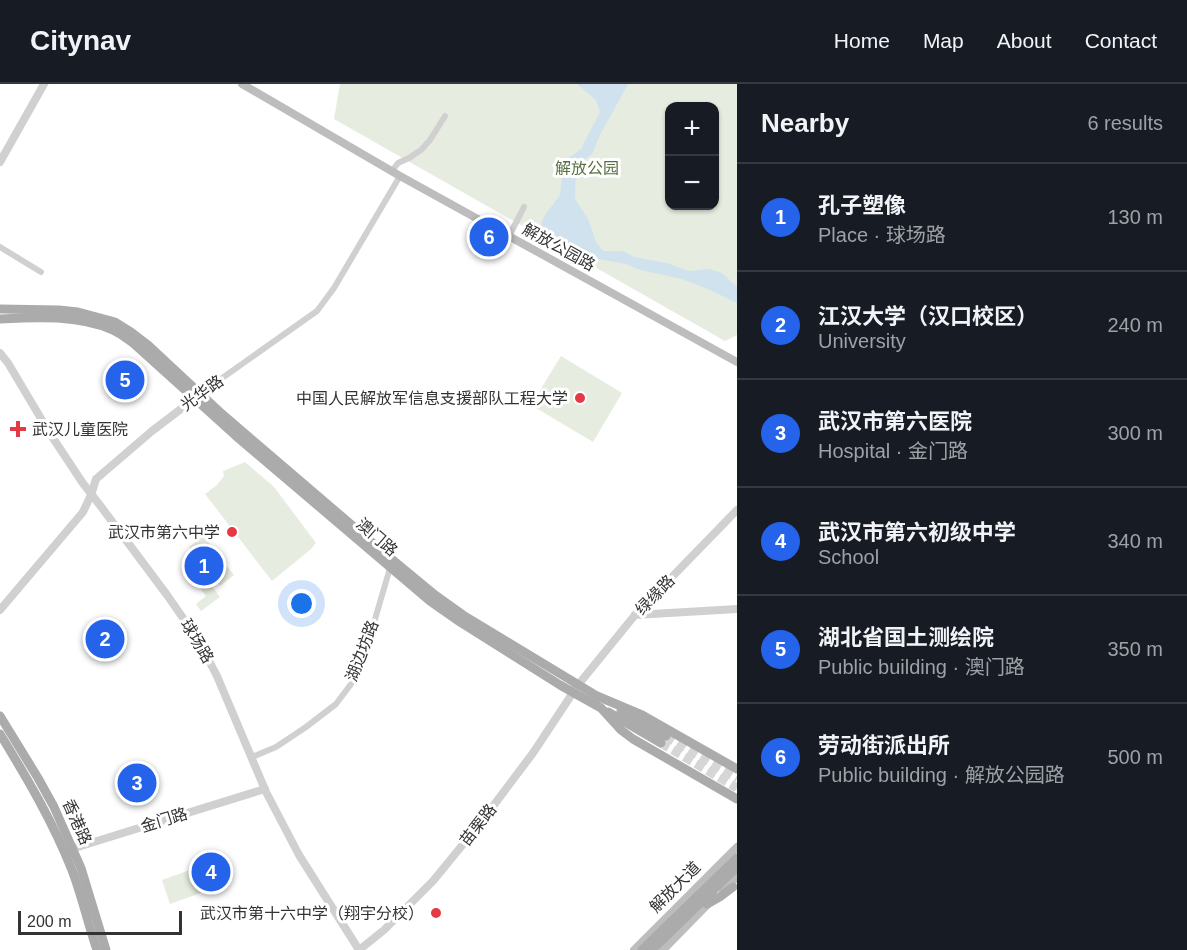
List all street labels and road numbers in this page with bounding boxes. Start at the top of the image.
street label: 解放公园路 [520,220,598,274]
street label: 光华路 [178,372,226,414]
street label: 澳门路 [353,515,401,559]
street label: 绿缘路 [631,571,678,618]
street label: 球场路 [177,616,217,666]
street label: 湖边坊路 [343,618,381,684]
street label: 香港路 [59,797,95,847]
street label: 苗栗路 [457,801,499,849]
street label: 金门路 [139,805,189,835]
street label: 解放大道 [646,858,704,916]

